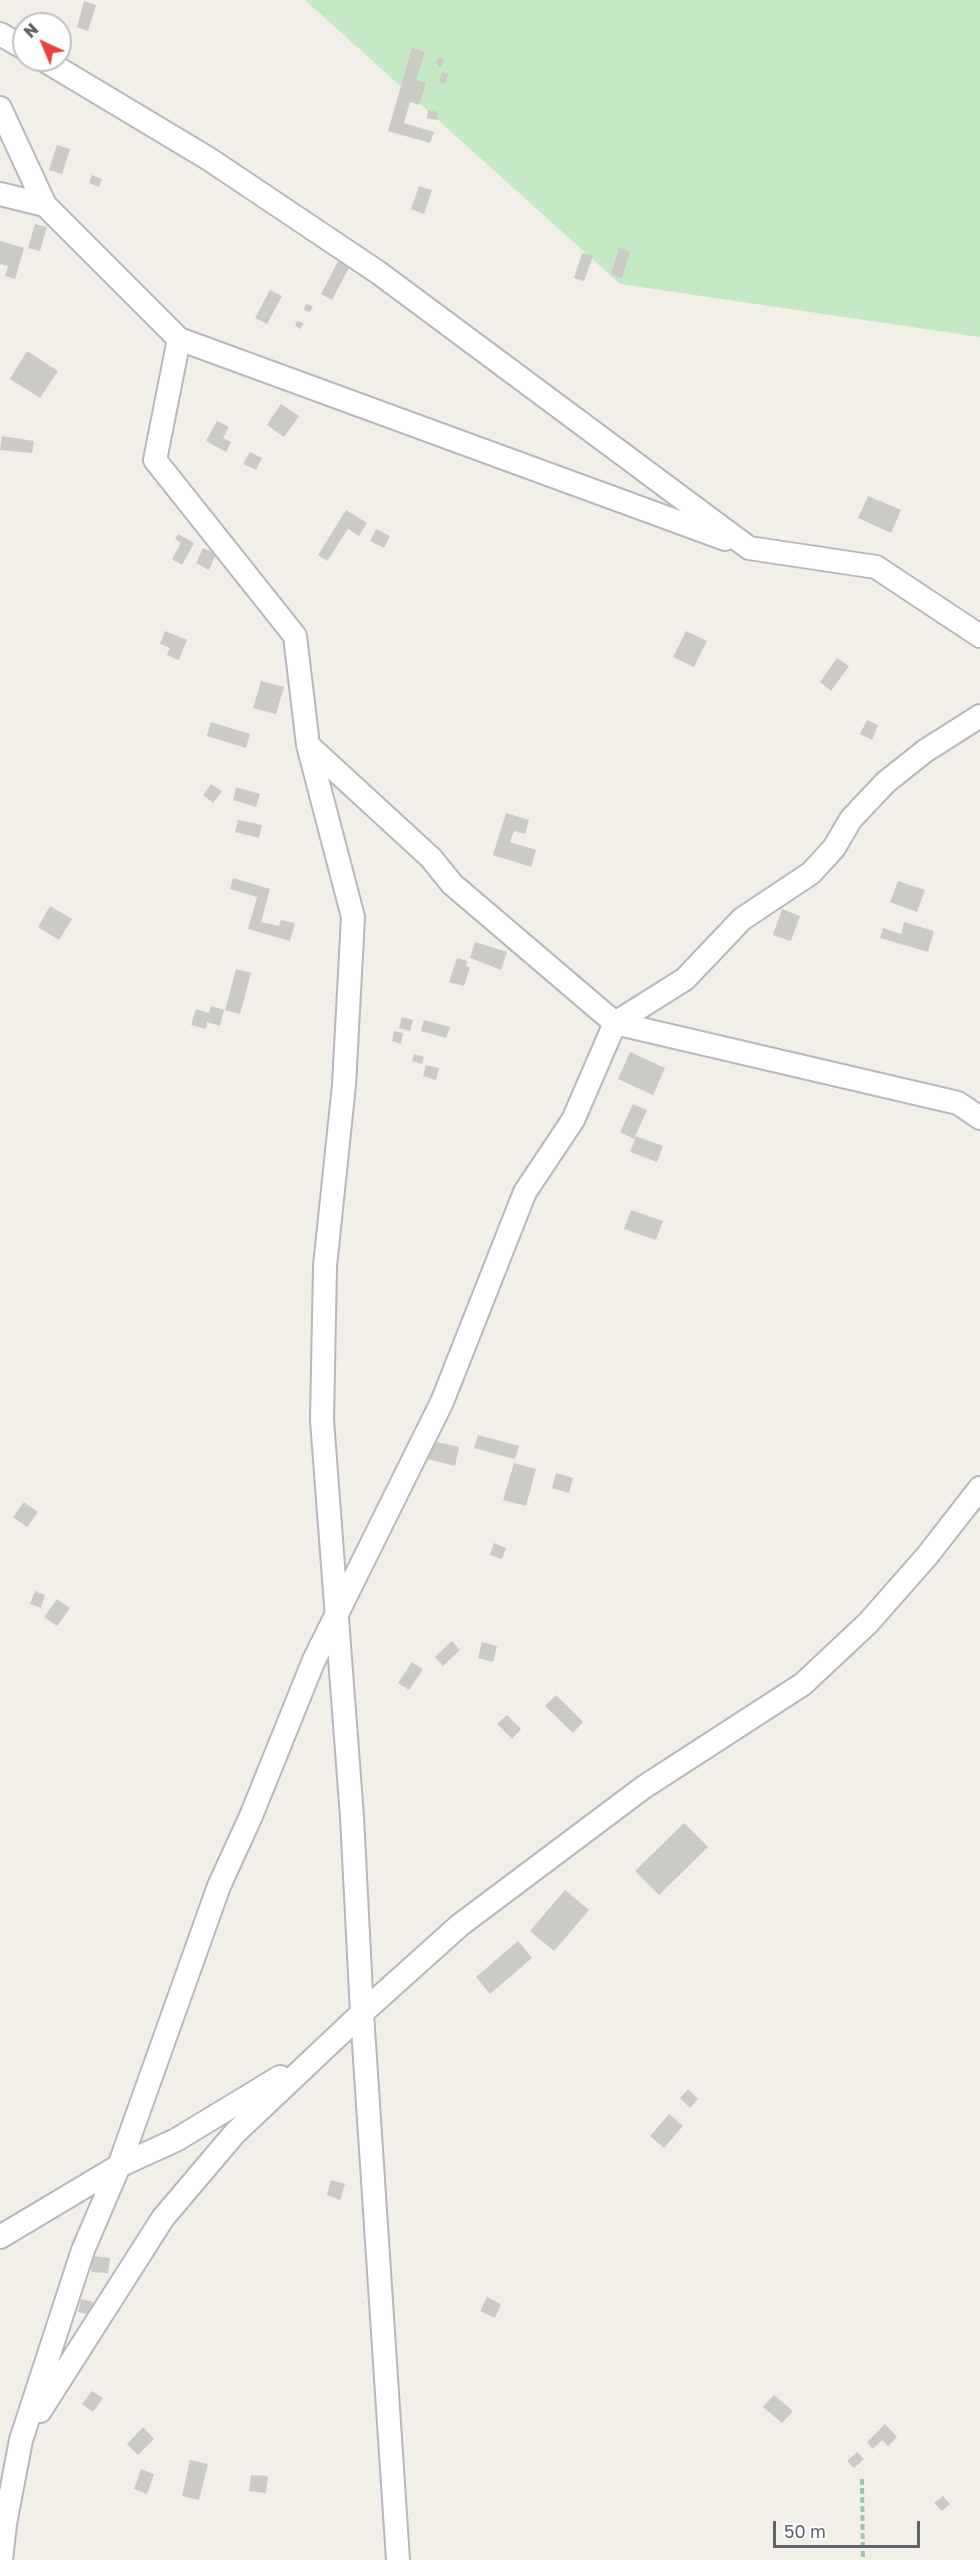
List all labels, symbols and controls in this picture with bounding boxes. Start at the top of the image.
north arrow [12,12,72,72]
text: N [20,19,42,42]
scale bar [776,2509,923,2547]
text: 50 m [784,2520,826,2542]

